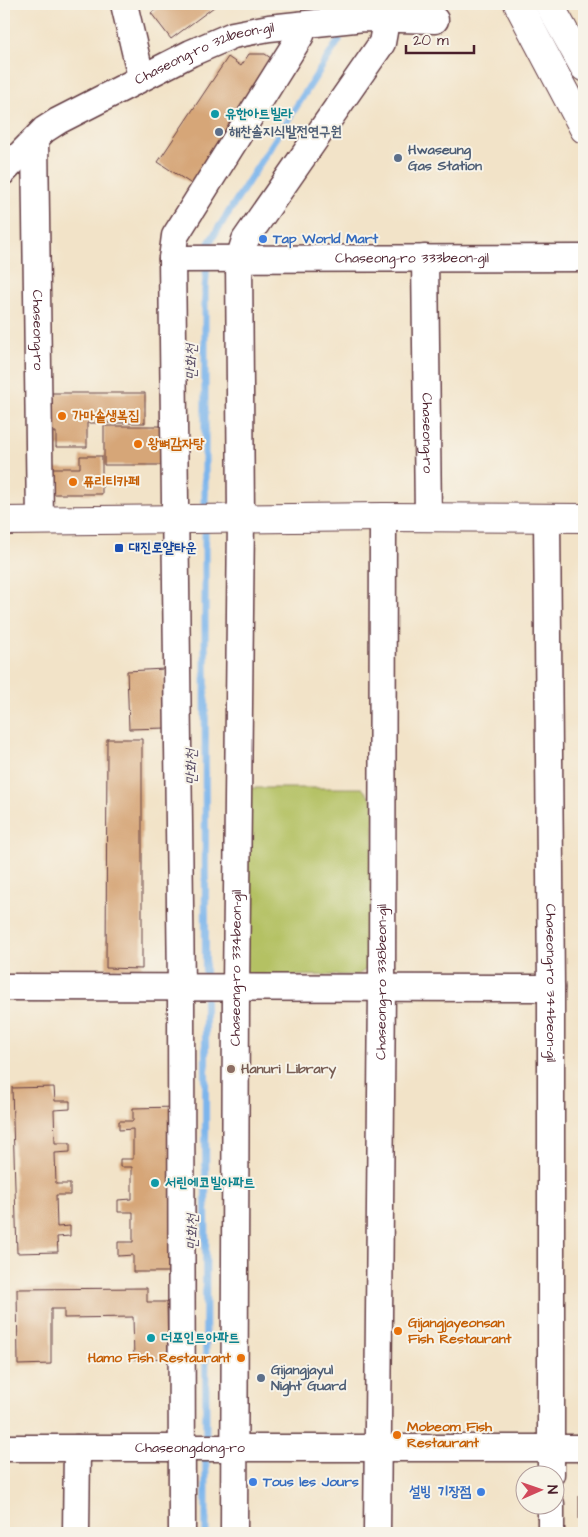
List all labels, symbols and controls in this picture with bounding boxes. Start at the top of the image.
street label: Chaseong-ro 321beon-gil [131,18,275,90]
scale bar [406,22,473,54]
text: 20 m [413,30,449,51]
place label: 유한아트빌라 [225,104,293,124]
marker: 유한아트빌라 [209,108,221,120]
place label: 해찬솔지식발전연구원 [229,122,342,142]
marker: 해찬솔지식발전연구원 [213,126,225,138]
place label: Hwaseung Gas Station [408,140,482,176]
marker: Hwaseung Gas Station [392,152,404,164]
place label: Tap World Mart [272,229,378,249]
marker: Tap World Mart [257,233,269,245]
street label: Chaseong-ro 333beon-gil [335,248,489,269]
street label: Chaseong-ro [27,290,48,371]
water label: 만화천 [181,342,202,380]
street label: Chaseong-ro [417,393,437,474]
place label: 가마솥생복집 [72,406,140,426]
marker: 가마솥생복집 [56,410,68,422]
place label: 왕뼈감자탕 [147,434,205,454]
marker: 왕뼈감자탕 [132,438,144,450]
place label: 퓨리티카페 [83,472,140,492]
marker: 퓨리티카페 [67,476,79,488]
place label: 대진로얄타운 [128,538,197,558]
marker: 대진로얄타운 [113,542,125,554]
water label: 만화천 [181,747,202,785]
street label: Chaseong-ro 334beon-gil [226,890,247,1046]
street label: Chaseong-ro 338beon-gil [371,904,392,1060]
street label: Chaseong-ro 344beon-gil [540,904,561,1062]
place label: Hanuri Library [241,1059,336,1079]
marker: Hanuri Library [225,1063,237,1075]
place label: 서린에코빌아파트 [165,1173,255,1193]
marker: 서린에코빌아파트 [149,1177,161,1189]
water label: 만화천 [182,1212,203,1250]
place label: Gijangjayeonsan Fish Restaurant [408,1313,512,1349]
marker: Gijangjayeonsan Fish Restaurant [392,1325,404,1337]
place label: 더포인트아파트 [161,1328,240,1348]
marker: 더포인트아파트 [145,1332,157,1344]
place label: Hamo Fish Restaurant [88,1348,231,1368]
marker: Hamo Fish Restaurant [235,1352,247,1364]
place label: Gijangjayul Night Guard [271,1360,347,1397]
marker: Gijangjayul Night Guard [255,1372,267,1384]
place label: Mobeom Fish Restaurant [407,1417,493,1453]
marker: Mobeom Fish Restaurant [391,1429,403,1441]
street label: Chaseongdong-ro [135,1438,245,1458]
north arrow [516,1464,566,1514]
place label: Tous les Jours [262,1472,359,1492]
marker: Tous les Jours [247,1476,259,1488]
place label: 설빙 기장점 [409,1482,472,1502]
text: N [542,1485,562,1495]
marker: 설빙 기장점 [475,1486,487,1498]

